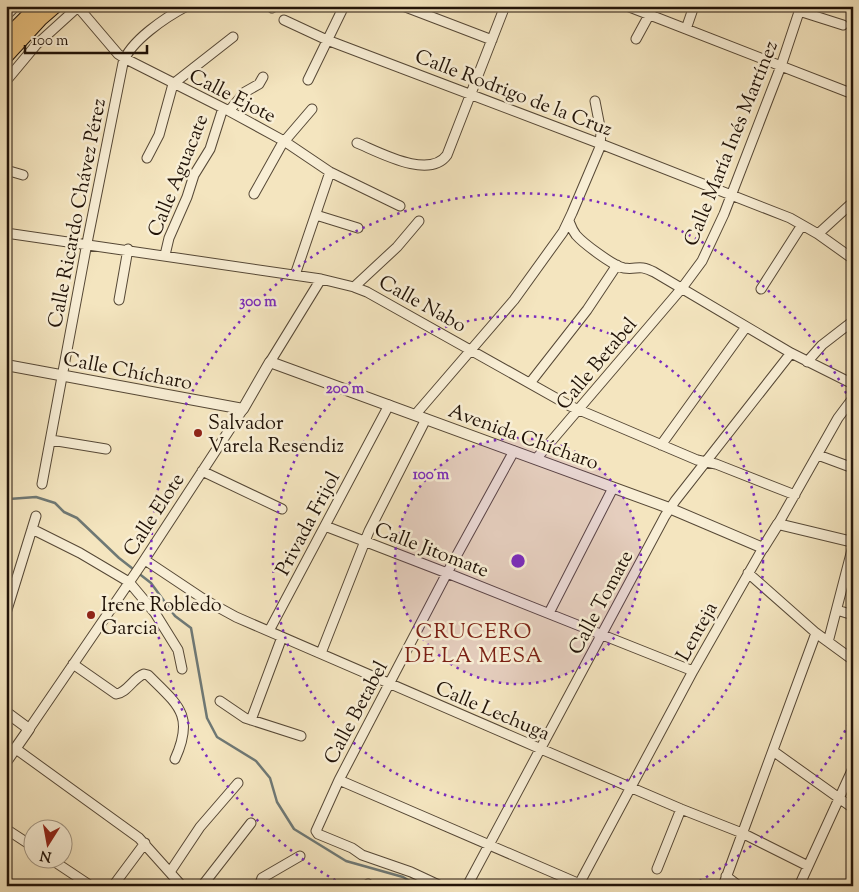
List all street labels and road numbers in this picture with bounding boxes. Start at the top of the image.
street label: Calle María Inés Martínez [678,37,787,251]
street label: Calle Rodrigo de la Cruz [410,43,616,145]
street label: Calle Ejote [183,63,280,132]
street label: Calle Ricardo Chávez Pérez [42,96,115,331]
street label: Calle Aguacate [142,110,217,242]
street label: Calle Nabo [373,269,471,341]
street label: Calle Betabel [550,312,646,417]
street label: Calle Chícharo [60,346,195,399]
street label: Avenida Chícharo [444,398,602,479]
street label: Privada Frijol [270,467,349,581]
street label: Calle Elote [117,468,193,563]
street label: Calle Jitomate [370,516,493,586]
street label: Calle Tomate [563,546,642,661]
street label: Lenteja [670,597,726,667]
street label: Calle Betabel [318,656,397,770]
street label: Calle Lechuga [430,675,554,749]

